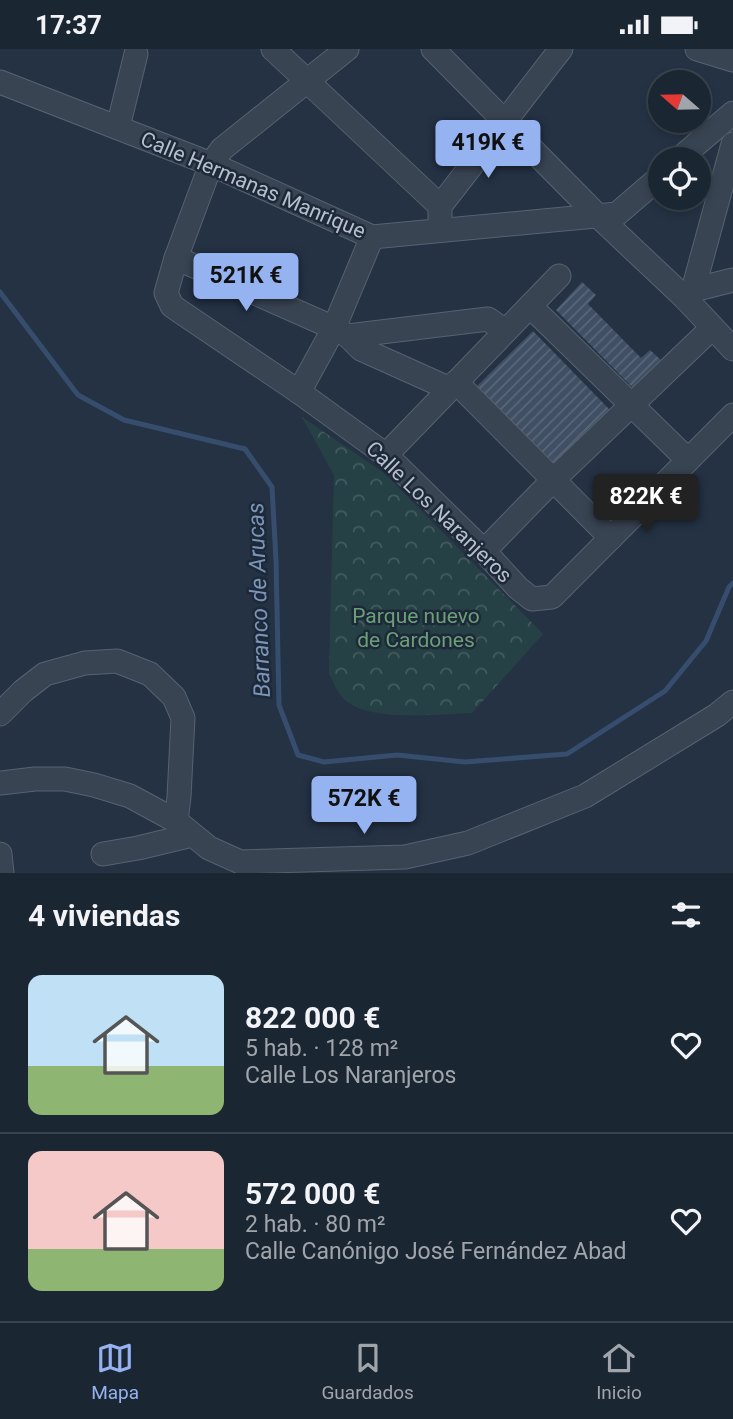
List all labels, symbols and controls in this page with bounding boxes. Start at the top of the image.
text: 17:37 [35,10,102,40]
north arrow [648,70,710,133]
map controls [648,70,711,210]
pin: 419K € [431,121,545,180]
street label: Calle Hermanas Manrique [137,127,369,243]
text: 419K € [451,129,525,156]
button: locate [648,147,711,210]
pin: 521K € [189,253,303,313]
text: 521K € [209,262,283,289]
street label: Calle Los Naranjeros [361,436,517,588]
pin: 822K € [589,475,703,534]
text: 822K € [609,483,683,510]
water label: Barranco de Arucas [242,502,276,698]
park label: Parque nuevo de Cardones [352,604,480,652]
pin: 572K € [307,777,421,836]
text: 572K € [327,785,401,812]
icon: filters [667,896,705,934]
text: 4 viviendas [28,898,180,933]
text: 822 000 € [245,1000,380,1035]
icon: home [84,1003,168,1087]
icon: heart [667,1026,705,1064]
text: 5 hab. · 128 m² [245,1035,398,1062]
text: Calle Los Naranjeros [245,1062,456,1089]
text: 572 000 € [245,1176,380,1211]
icon: home [84,1179,168,1263]
icon: heart [667,1202,705,1240]
text: 2 hab. · 80 m² [245,1211,385,1238]
text: Calle Canónigo José Fernández Abad [245,1238,627,1265]
tab: Mapa [91,1339,139,1404]
tab: Guardados [321,1339,414,1404]
tab: Inicio [596,1339,642,1404]

